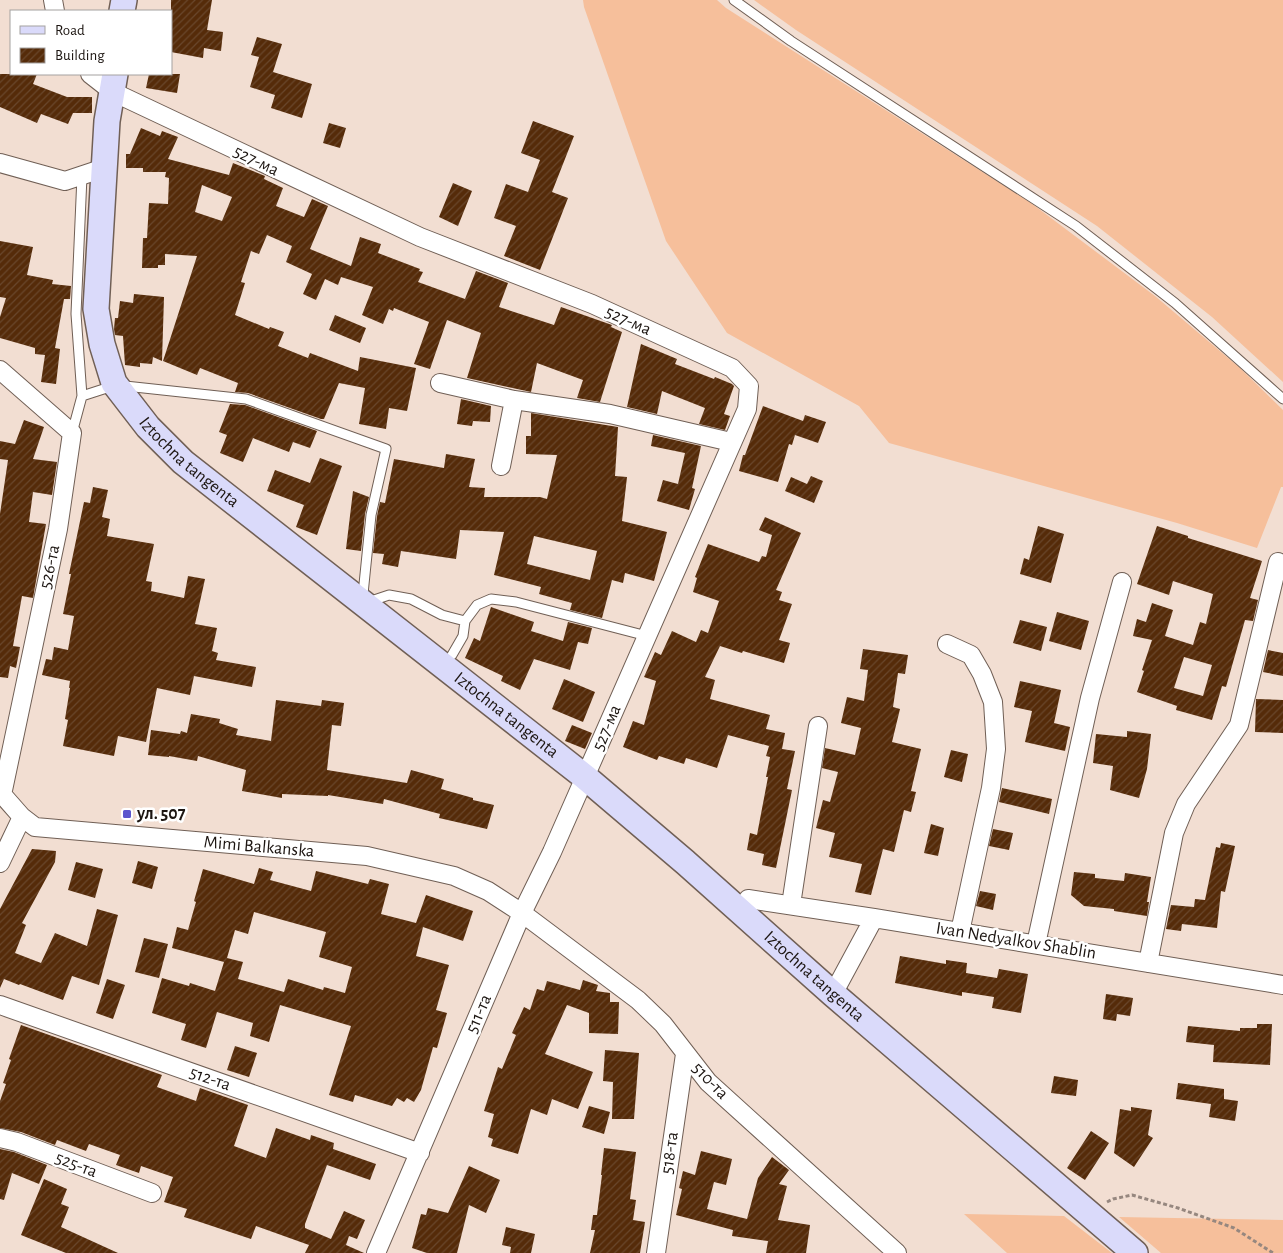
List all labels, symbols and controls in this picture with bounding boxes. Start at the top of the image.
legend [10,10,172,75]
text: Road [55,23,85,38]
text: Building [55,48,105,63]
street label: 527-ма [230,142,282,180]
street label: 527-ма [602,303,654,339]
street label: Iztochna tangenta [135,414,242,511]
street label: 526-та [37,543,63,591]
street label: Iztochna tangenta [451,669,562,761]
street label: 527-ма [589,702,625,754]
place label: ул. 507 [136,805,186,823]
marker: ул. 507 [121,808,133,820]
street label: Mimi Balkanska [203,833,315,861]
street label: Ivan Nedyalkov Shablin [935,919,1097,963]
street label: Iztochna tangenta [760,928,868,1025]
street label: 511-та [463,992,495,1036]
street label: 510-та [688,1059,732,1103]
street label: 512-та [187,1064,233,1094]
street label: 518-та [658,1131,682,1175]
street label: 525-та [52,1149,100,1181]

